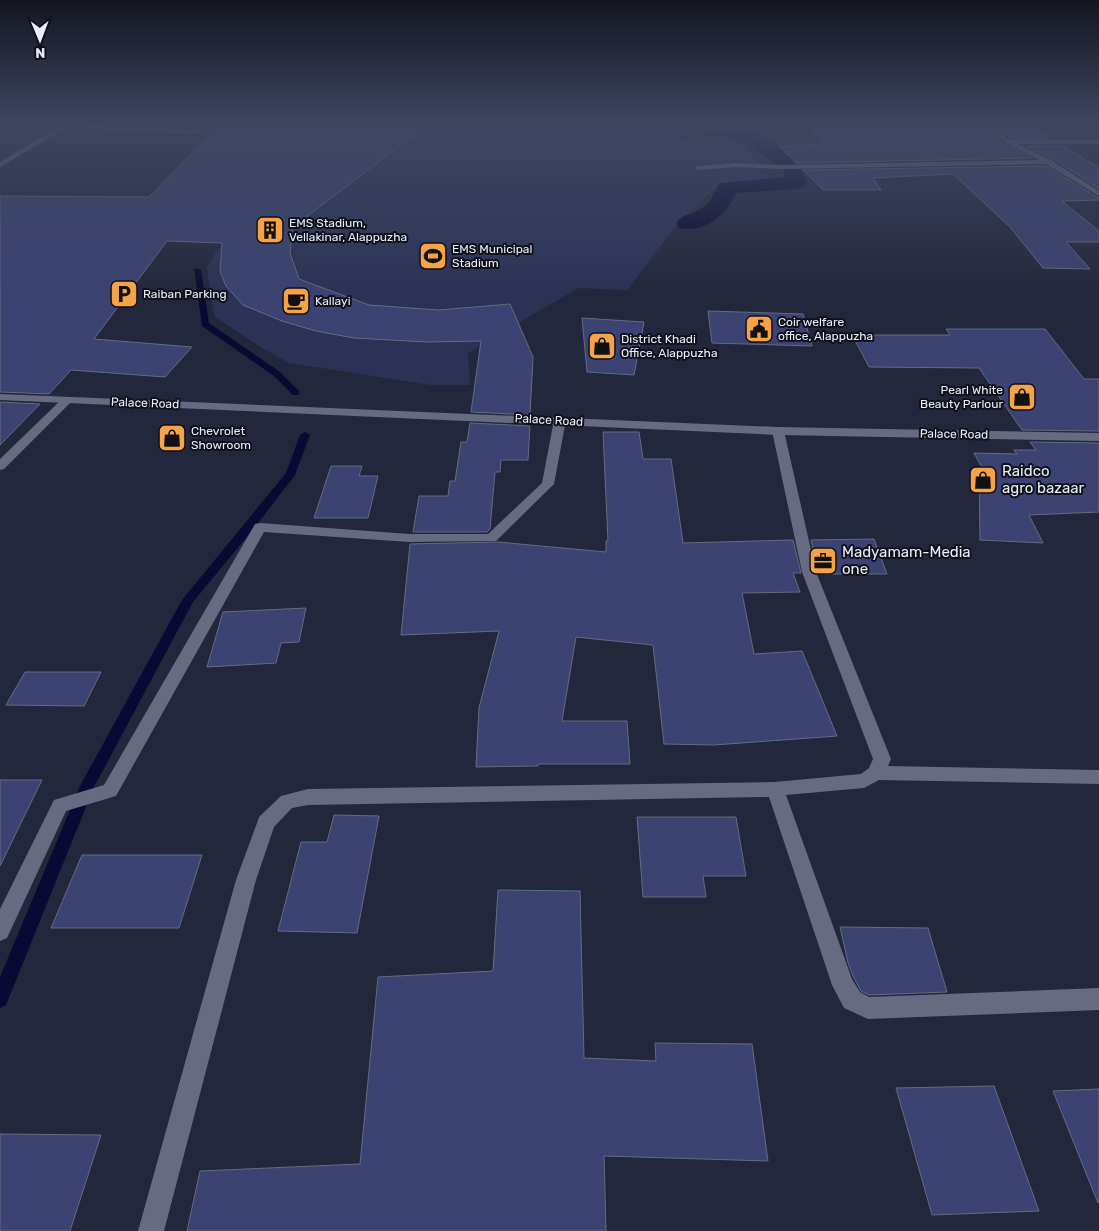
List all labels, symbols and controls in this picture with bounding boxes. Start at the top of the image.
north arrow [15,15,65,65]
text: N [35,44,45,61]
building icon: EMS Stadium, Vellakinar, Alappuzha [255,215,285,245]
place label: EMS Stadium, Vellakinar, Alappuzha [289,216,407,244]
sports icon: EMS Municipal Stadium [418,241,448,271]
place label: EMS Municipal Stadium [452,242,532,270]
parking icon: Raiban Parking [109,279,139,309]
cafe icon: Kallayi [281,286,311,316]
place label: Raiban Parking [143,287,227,301]
place label: Kallayi [315,294,351,308]
public building icon: Coir welfare office, Alappuzha [744,314,774,344]
place label: Coir welfare office, Alappuzha [778,315,873,343]
shop icon: District Khadi Office, Alappuzha [587,331,617,361]
place label: District Khadi Office, Alappuzha [621,332,718,360]
shop icon: Pearl White Beauty Parlour [1007,382,1037,412]
place label: Pearl White Beauty Parlour [920,383,1003,411]
street label: Palace Road [111,395,179,411]
street label: Palace Road [514,411,584,429]
shop icon: Chevrolet Showroom [157,423,187,453]
place label: Chevrolet Showroom [191,424,251,452]
street label: Palace Road [920,426,988,442]
place label: Raidco agro bazaar [1002,462,1084,497]
shop icon: Raidco agro bazaar [968,465,998,495]
place label: Madyamam-Media one [842,543,971,578]
office icon: Madyamam-Media one [808,546,838,576]

